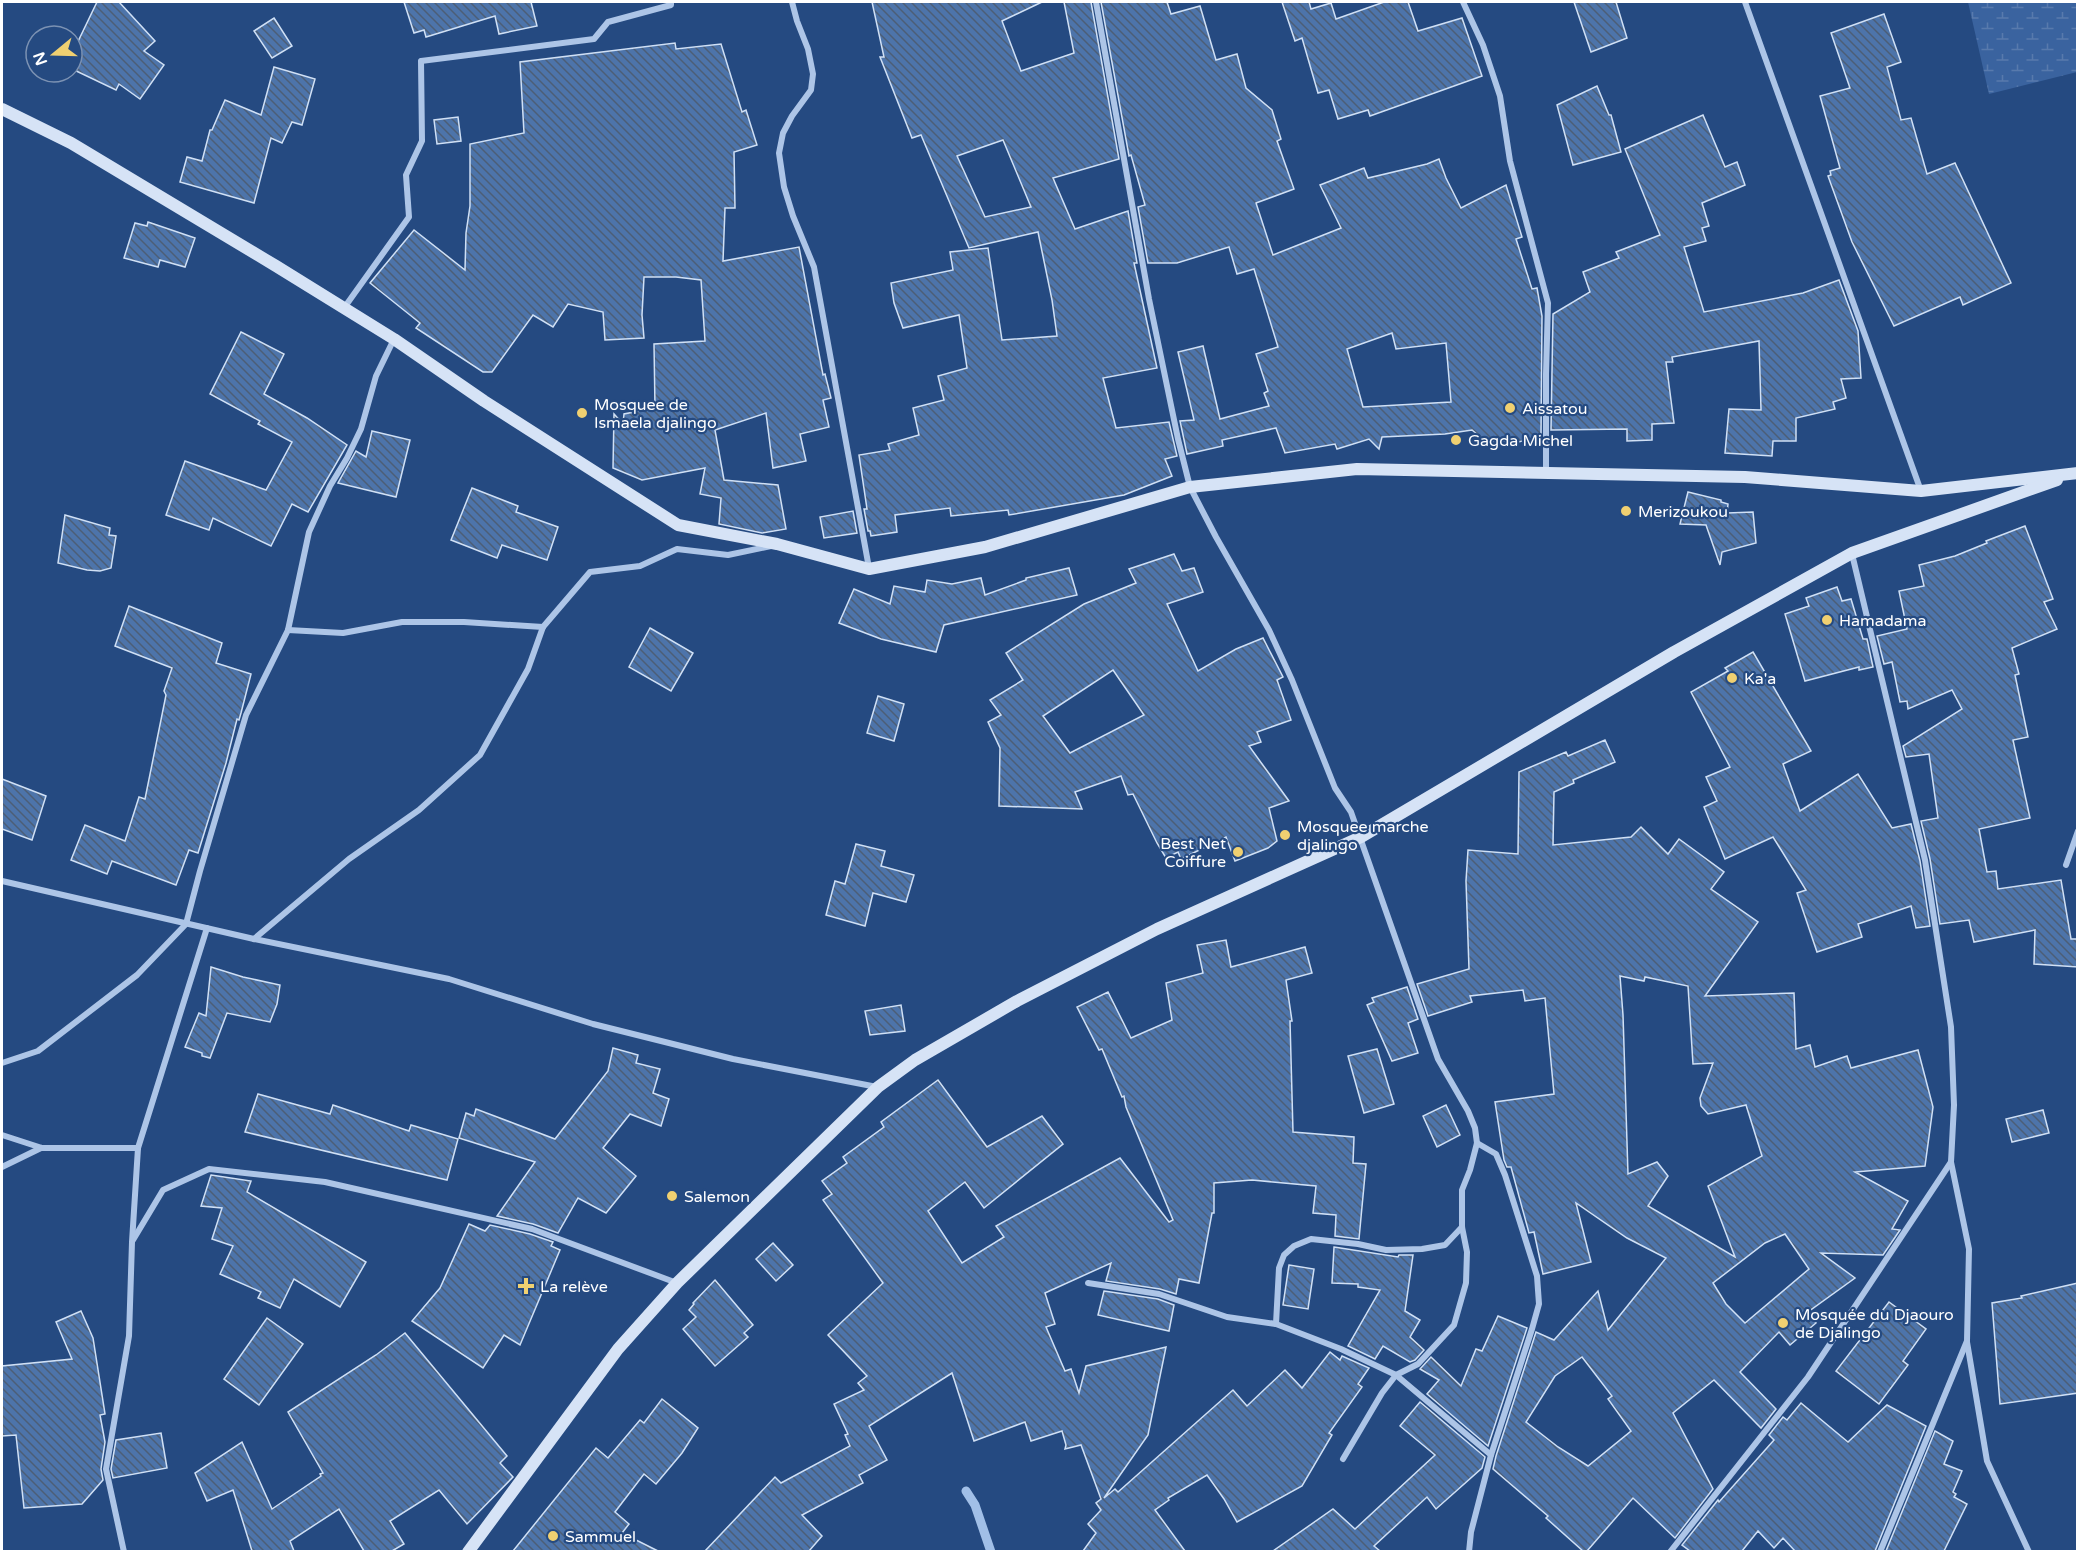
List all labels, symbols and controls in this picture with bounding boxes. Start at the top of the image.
north arrow [24,24,84,84]
text: N [29,49,52,68]
place label: Mosquee de Ismaela djalingo [594,395,717,433]
place label: Aissatou [1522,399,1587,419]
marker: Aissatou [1503,401,1517,415]
marker: Mosquee de Ismaela djalingo [575,406,589,420]
place label: Gagda Michel [1468,431,1573,451]
marker: Gagda Michel [1449,433,1463,447]
place label: Merizoukou [1638,502,1728,522]
marker: Merizoukou [1619,504,1633,518]
place label: Hamadama [1839,611,1927,631]
marker: Hamadama [1820,613,1834,627]
place label: Ka'a [1744,669,1776,689]
marker: Ka'a [1725,671,1739,685]
place label: Mosquee marche djalingo [1297,817,1429,855]
marker: Mosquee marche djalingo [1278,828,1292,842]
place label: Best Net Coiffure [1160,834,1226,872]
marker: Best Net Coiffure [1231,845,1245,859]
place label: Salemon [684,1187,750,1207]
marker: Salemon [665,1189,679,1203]
marker: La relève [517,1277,535,1295]
place label: La relève [540,1277,608,1297]
place label: Mosquée du Djaouro de Djalingo [1795,1305,1954,1343]
marker: Mosquée du Djaouro de Djalingo [1776,1316,1790,1330]
place label: Sammuel [565,1527,636,1547]
marker: Sammuel [546,1529,560,1543]

